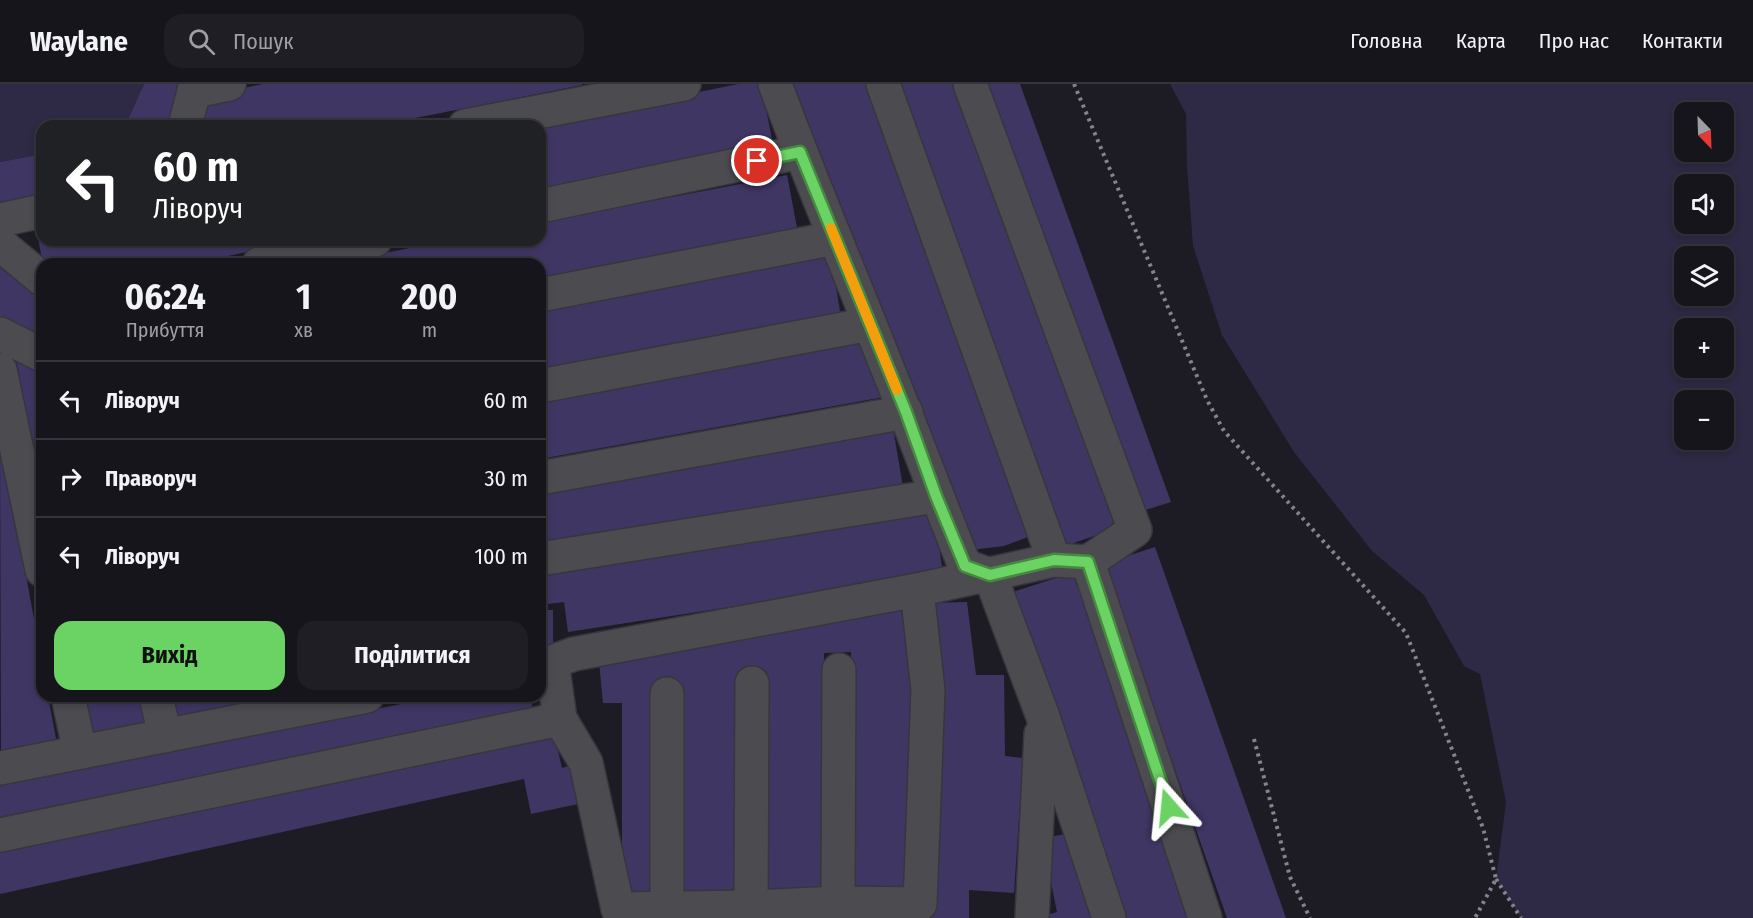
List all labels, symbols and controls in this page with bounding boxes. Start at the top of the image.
search box [164,14,584,68]
text: Waylane [30,25,128,58]
icon: search [185,25,218,58]
text: Пошук [233,28,294,55]
text: Головна [1350,28,1423,54]
text: Карта [1456,28,1506,54]
text: Про нас [1539,28,1609,54]
text: Контакти [1642,28,1723,54]
north arrow [1674,102,1734,162]
map controls [1674,102,1734,450]
pin [731,135,782,186]
text: 60 m [153,142,239,192]
icon: left [54,144,132,222]
icon: arrive [740,144,773,177]
button: sound [1674,174,1734,234]
text: Ліворуч [153,193,243,225]
button: layers [1674,246,1734,306]
text: 06:24 [125,275,206,319]
text: 1 [296,275,311,319]
text: 200 [402,275,458,319]
text: Прибуття [126,318,204,342]
text: хв [294,318,313,342]
text: m [422,318,437,342]
button: + [1674,318,1734,378]
icon: left [54,384,87,417]
text: Ліворуч [105,387,180,414]
text: 60 m [484,387,528,414]
button: − [1674,390,1734,450]
icon: right [54,462,87,495]
text: Праворуч [105,465,197,492]
text: 30 m [485,465,528,492]
icon: left [54,540,87,573]
text: Ліворуч [105,543,180,570]
text: 100 m [474,543,528,570]
button: Вихід [54,621,285,690]
button: Поділитися [297,621,528,690]
position arrow [1137,775,1201,839]

